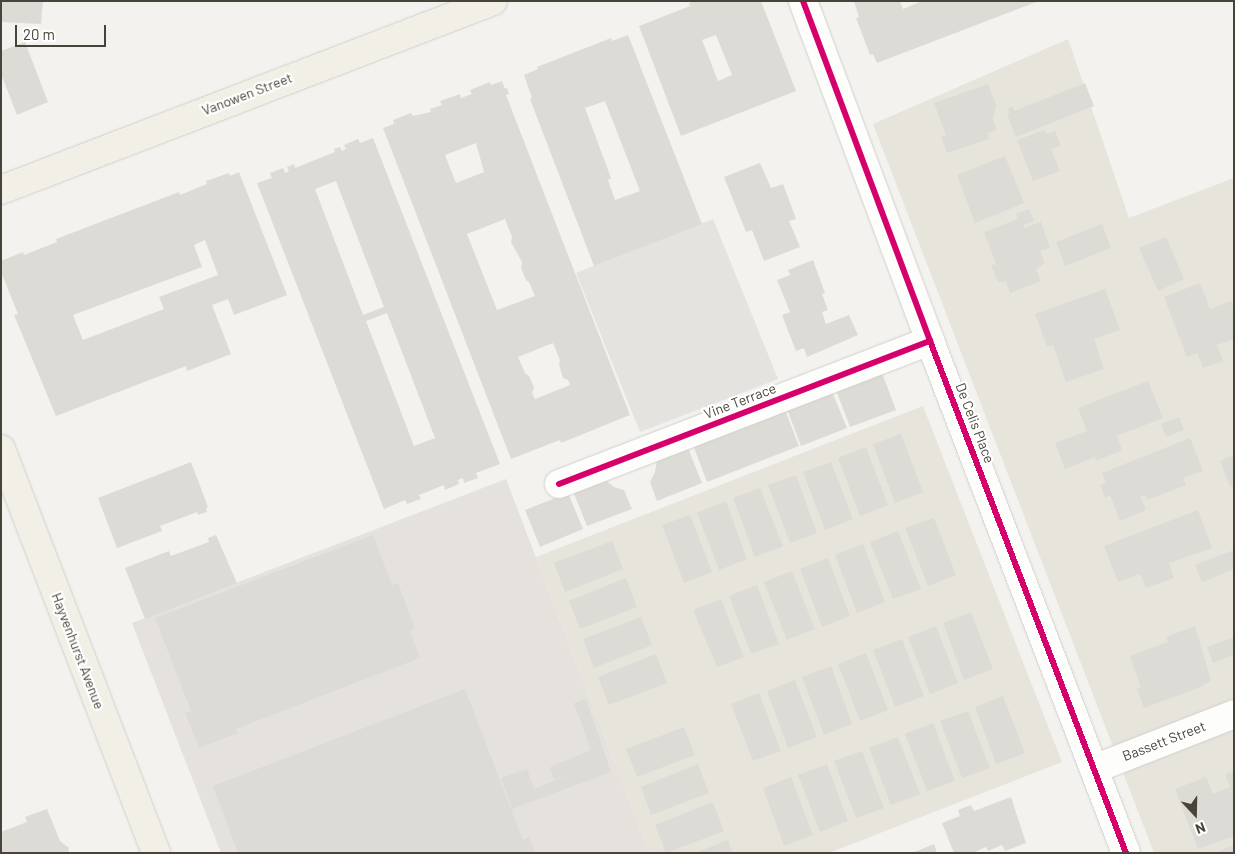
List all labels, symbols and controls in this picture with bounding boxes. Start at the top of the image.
scale bar [18,15,109,47]
text: 20 m [23,25,55,43]
street label: Vanowen Street [199,69,295,119]
street label: Vine Terrace [702,380,778,422]
street label: De Celis Place [952,381,998,465]
street label: Hayvenhurst Avenue [48,590,108,712]
street label: Bassett Street [1120,717,1208,765]
north arrow [1170,789,1220,839]
text: N [1193,819,1208,838]

